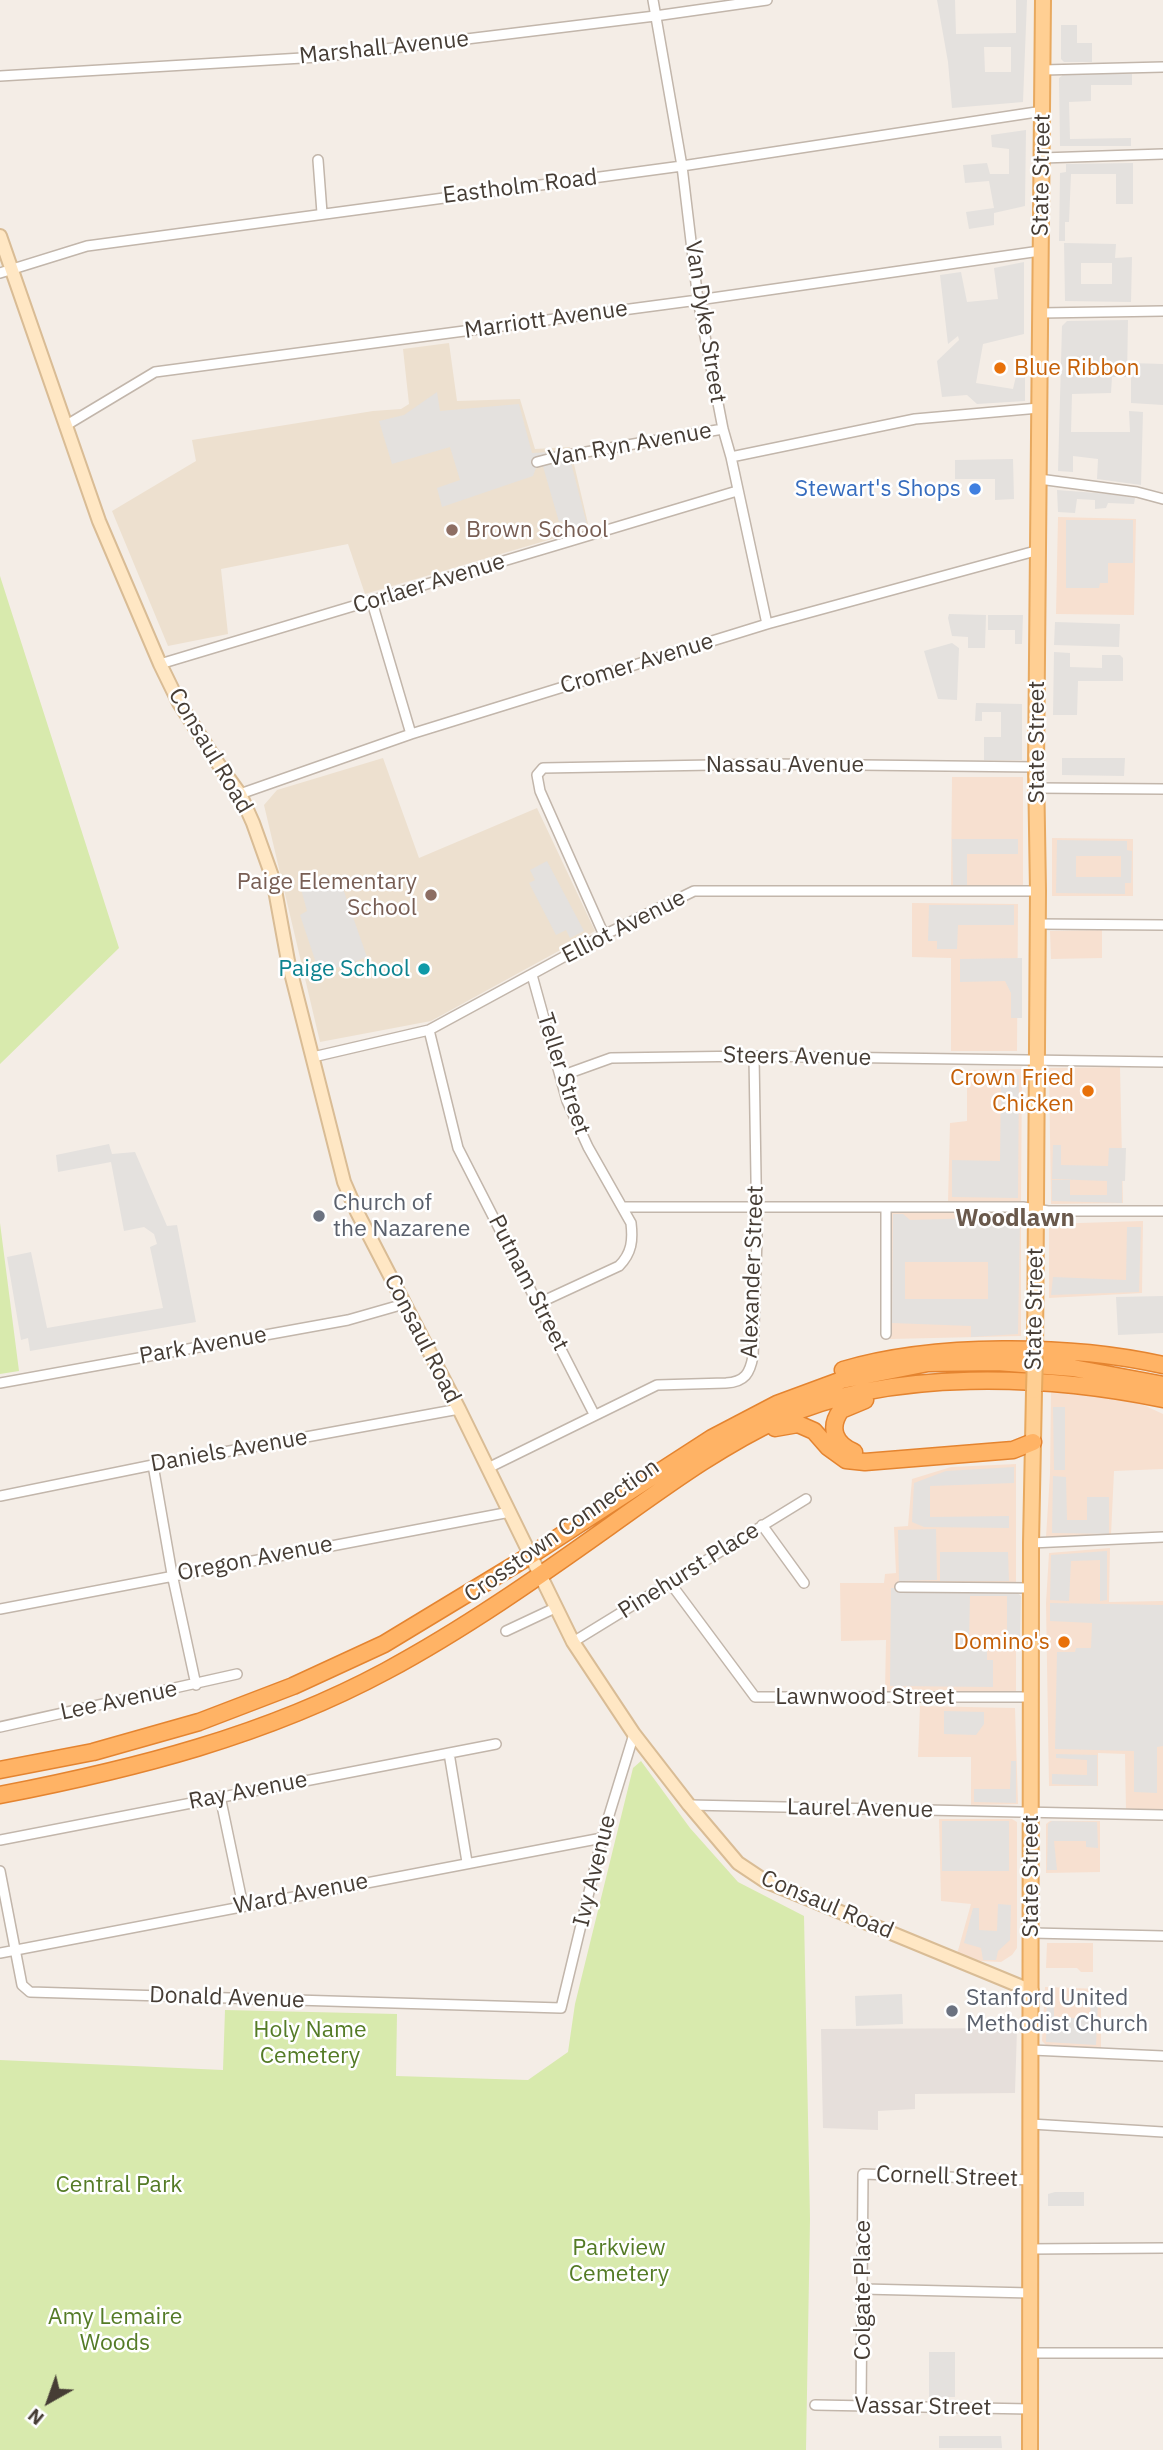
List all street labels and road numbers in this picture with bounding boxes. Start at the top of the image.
street label: Marshall Avenue [298,25,470,71]
street label: State Street [1027,113,1057,237]
street label: Eastholm Road [441,164,599,210]
street label: Van Dyke Street [679,239,731,405]
street label: Marriott Avenue [463,295,629,345]
street label: Van Ryn Avenue [546,417,714,473]
street label: Corlaer Avenue [350,548,508,620]
street label: Cromer Avenue [557,628,717,700]
street label: State Street [1023,681,1051,803]
street label: Consaul Road [162,683,258,819]
street label: Nassau Avenue [706,751,864,779]
street label: Elliot Avenue [558,884,690,970]
street label: Teller Street [530,1010,596,1138]
street label: Steers Avenue [723,1042,871,1072]
street label: Alexander Street [736,1185,770,1359]
street label: Putnam Street [482,1210,574,1356]
street label: State Street [1020,1247,1050,1371]
street label: Consaul Road [378,1270,466,1408]
street label: Park Avenue [137,1321,269,1371]
street label: Daniels Avenue [148,1424,310,1478]
street label: Crosstown Connection [459,1453,665,1609]
street label: Pinehurst Place [613,1517,765,1625]
street label: Oregon Avenue [175,1530,335,1588]
street label: Lee Avenue [58,1675,180,1727]
street label: Lawnwood Street [775,1683,955,1711]
street label: Ray Avenue [186,1766,310,1816]
street label: Laurel Avenue [787,1794,933,1824]
street label: Ivy Avenue [568,1812,622,1930]
street label: State Street [1017,1815,1045,1937]
street label: Consaul Road [757,1865,897,1945]
street label: Ward Avenue [231,1867,371,1921]
street label: Donald Avenue [149,1981,305,2015]
street label: Cornell Street [875,2161,1019,2193]
street label: Colgate Place [849,2220,877,2360]
street label: Vassar Street [854,2392,992,2422]

